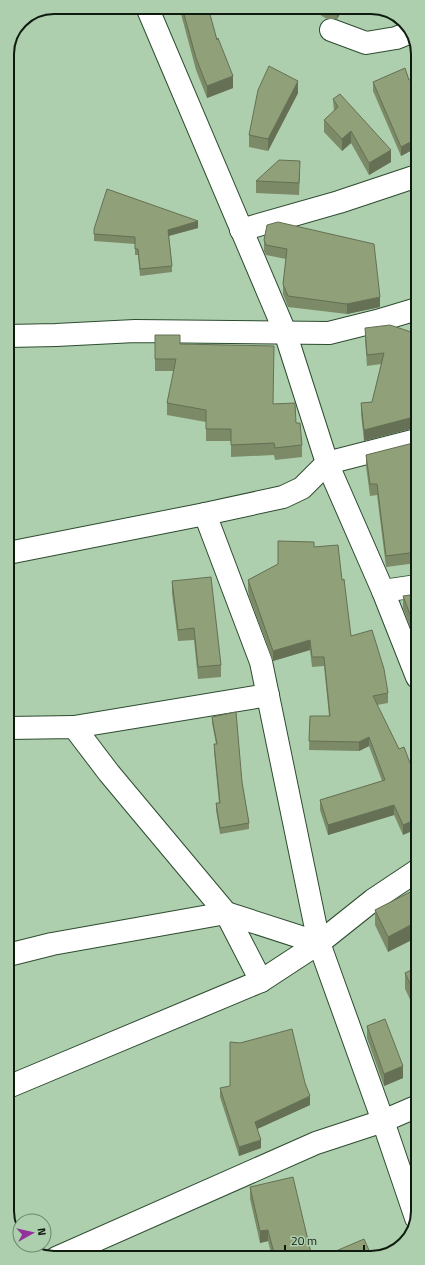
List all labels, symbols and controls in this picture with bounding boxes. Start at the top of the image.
north arrow [12,1213,52,1253]
text: N [33,1227,50,1236]
scale bar [285,1227,364,1253]
text: 20 m [291,1231,317,1250]

